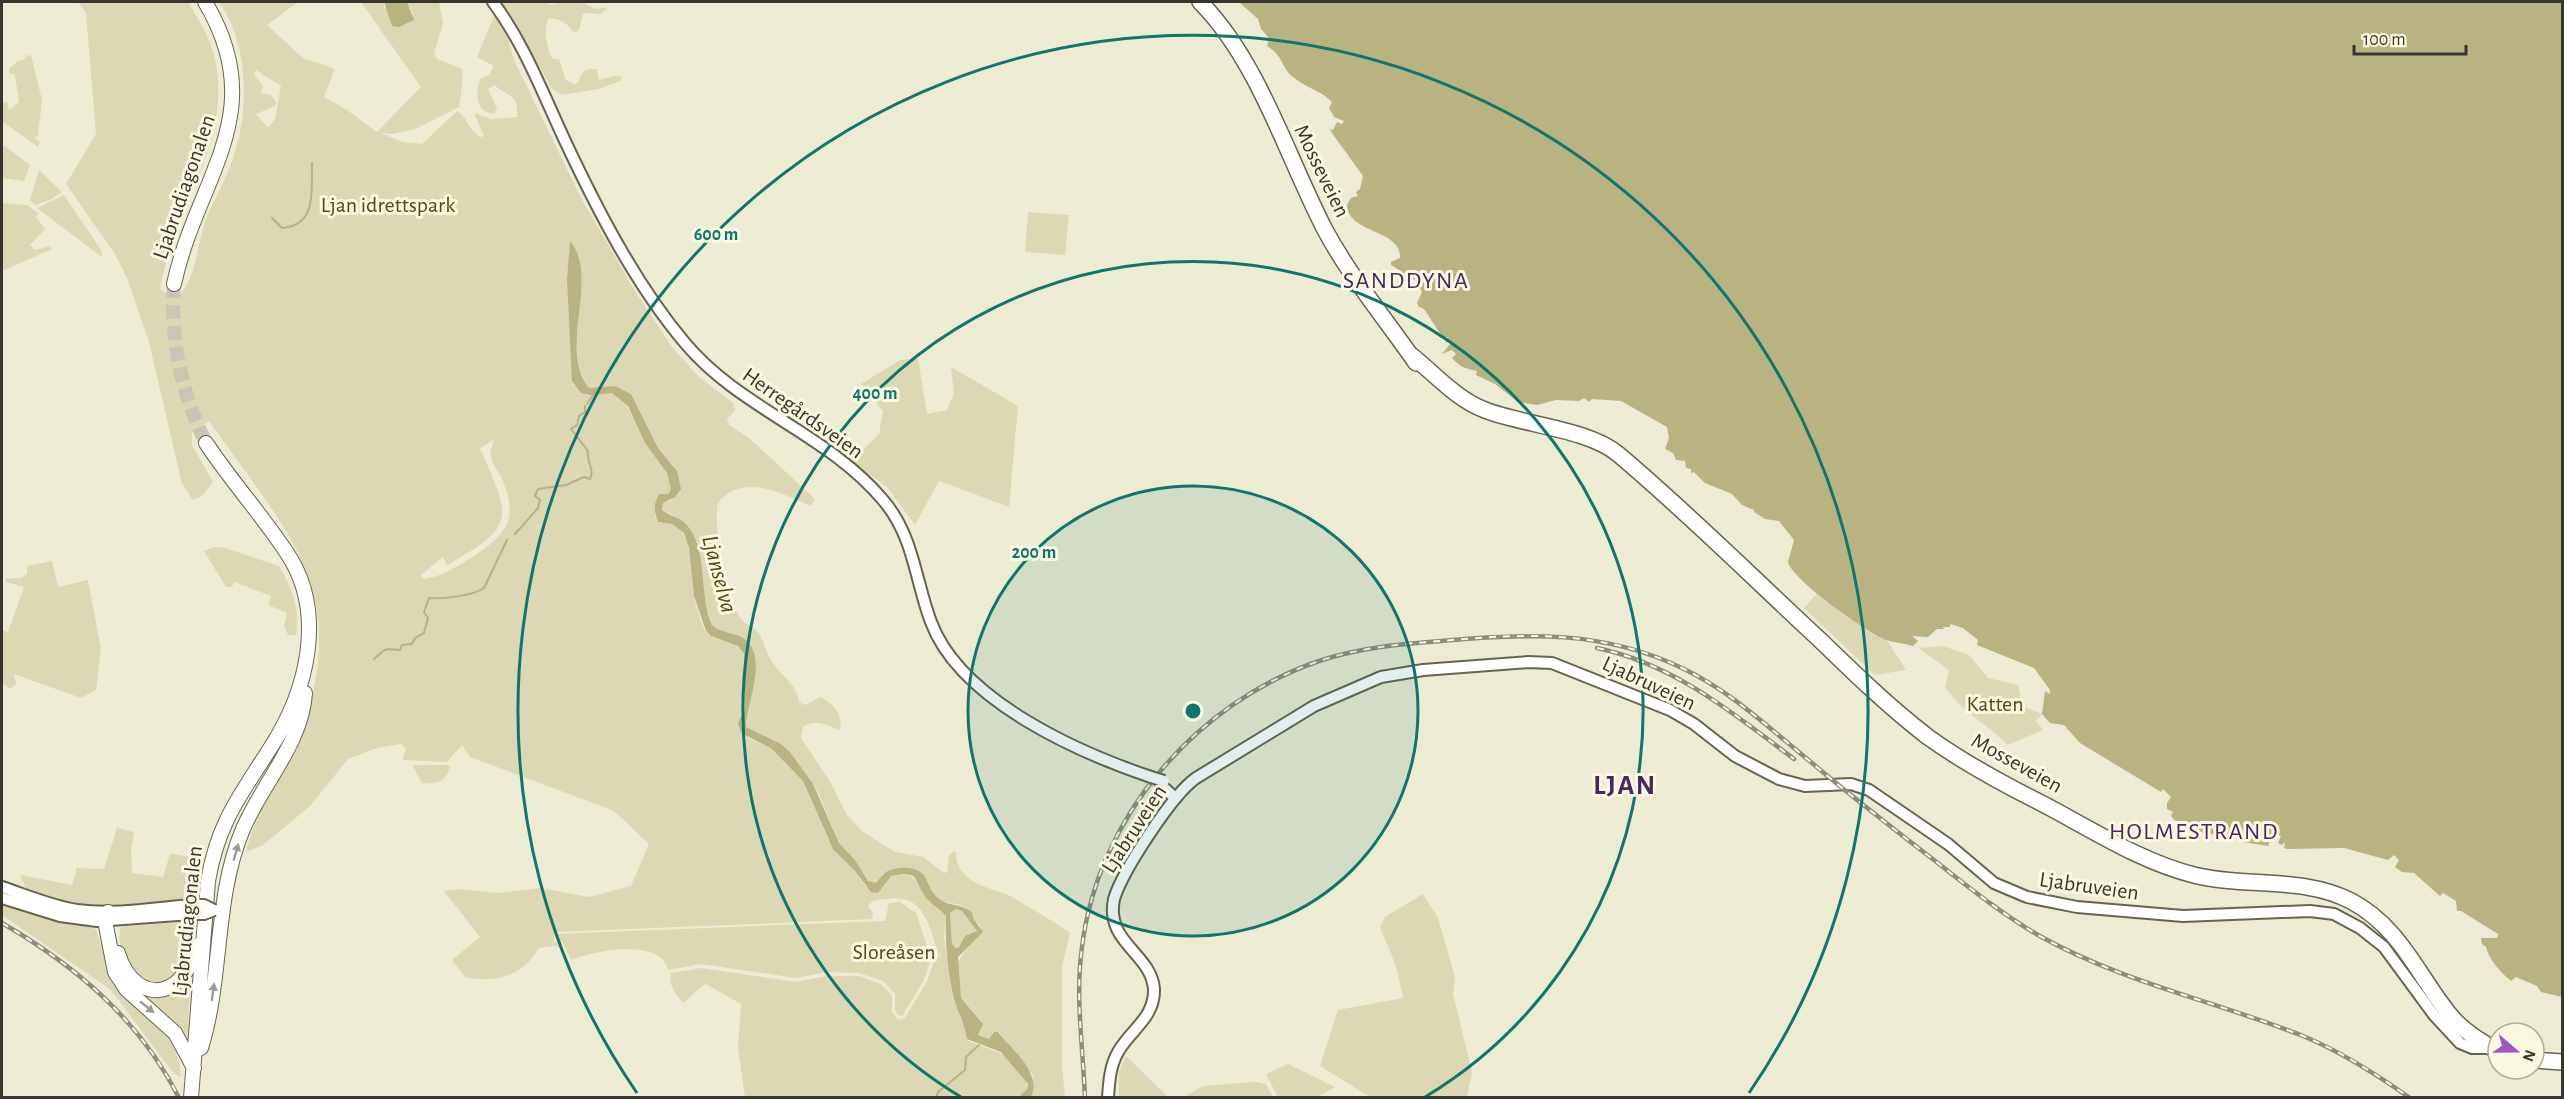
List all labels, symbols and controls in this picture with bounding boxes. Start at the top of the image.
scale bar [2354,18,2466,56]
text: 100 m [2363,31,2406,49]
street label: Ljabrudiagonalen [149,112,219,262]
street label: Mosseveien [1290,121,1354,221]
park label: Ljan idrettspark [321,194,455,216]
text: 600 m [694,226,738,244]
district label: SANDDYNA [1343,269,1469,293]
street label: Herregårdsveien [739,363,867,463]
text: 400 m [852,385,898,403]
water label: Ljanselva [697,533,741,615]
text: 200 m [1012,544,1056,562]
street label: Ljabruveien [1599,652,1699,714]
park label: Katten [1966,693,2024,715]
centre of rings [1183,701,1203,721]
street label: Mosseveien [1968,729,2066,797]
district label: LJAN [1593,772,1657,800]
street label: Ljabruveien [1097,781,1171,877]
district label: HOLMESTRAND [2109,820,2279,844]
one-way arrow [231,842,241,861]
street label: Ljabrudiagonalen [168,845,206,997]
street label: Ljabruveien [2038,868,2140,904]
park label: Sloreåsen [852,941,936,963]
one-way arrow [209,982,218,1001]
one-way arrow [139,1001,155,1014]
north arrow [2486,1021,2546,1081]
text: N [2520,1048,2539,1064]

